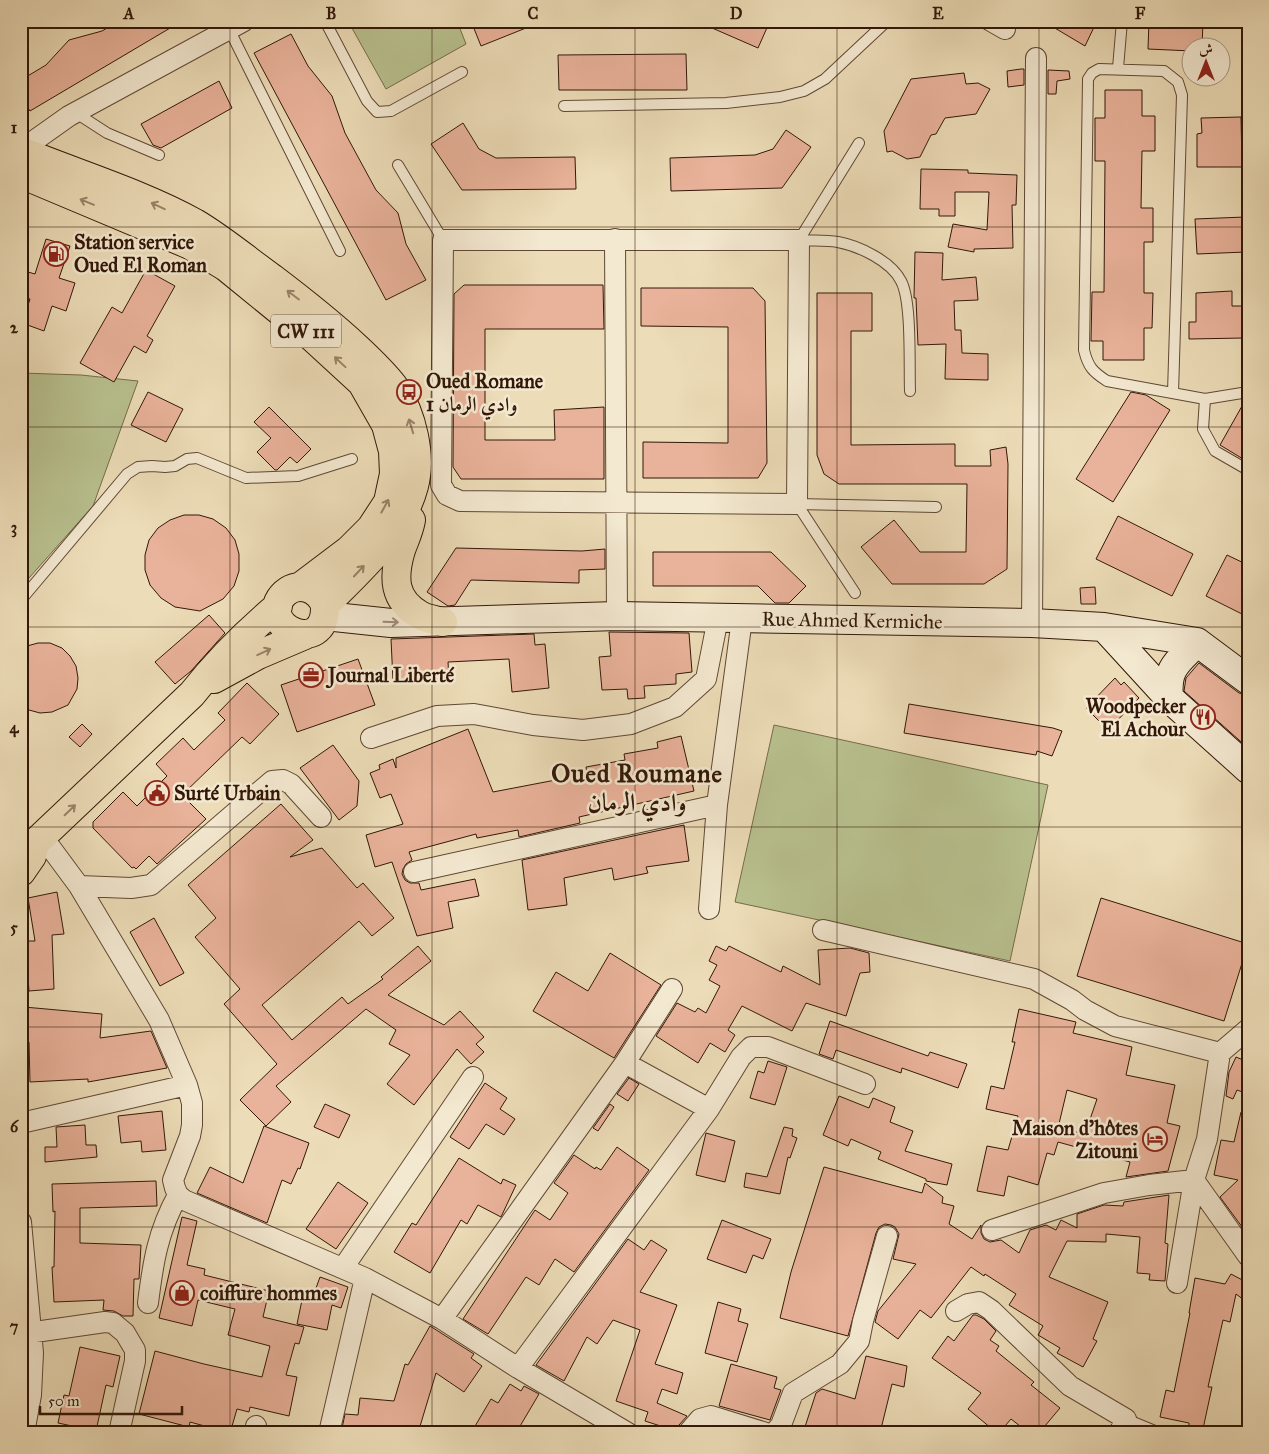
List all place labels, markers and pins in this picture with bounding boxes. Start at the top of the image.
place label: Station service Oued El Roman [74,230,207,277]
fuel station icon: Station service Oued El Roman [43,241,69,267]
place label: Oued Romane 1 وادي الرمان [426,369,544,421]
bus stop icon: Oued Romane 1 وادي الرمان [396,379,422,405]
office icon: Journal Liberté [298,662,324,688]
place label: Journal Liberté [325,663,455,689]
place label: Woodpecker El Achour [1086,694,1187,741]
restaurant icon: Woodpecker El Achour [1190,704,1216,730]
public building icon: Surté Urbain [144,780,170,806]
place label: Surté Urbain [174,781,281,805]
place label: Maison d'hôtes Zitouni [1012,1116,1139,1163]
hotel icon: Maison d'hôtes Zitouni [1142,1126,1168,1152]
shop icon: coiffure hommes [169,1280,195,1306]
place label: coiffure hommes [200,1281,338,1305]

